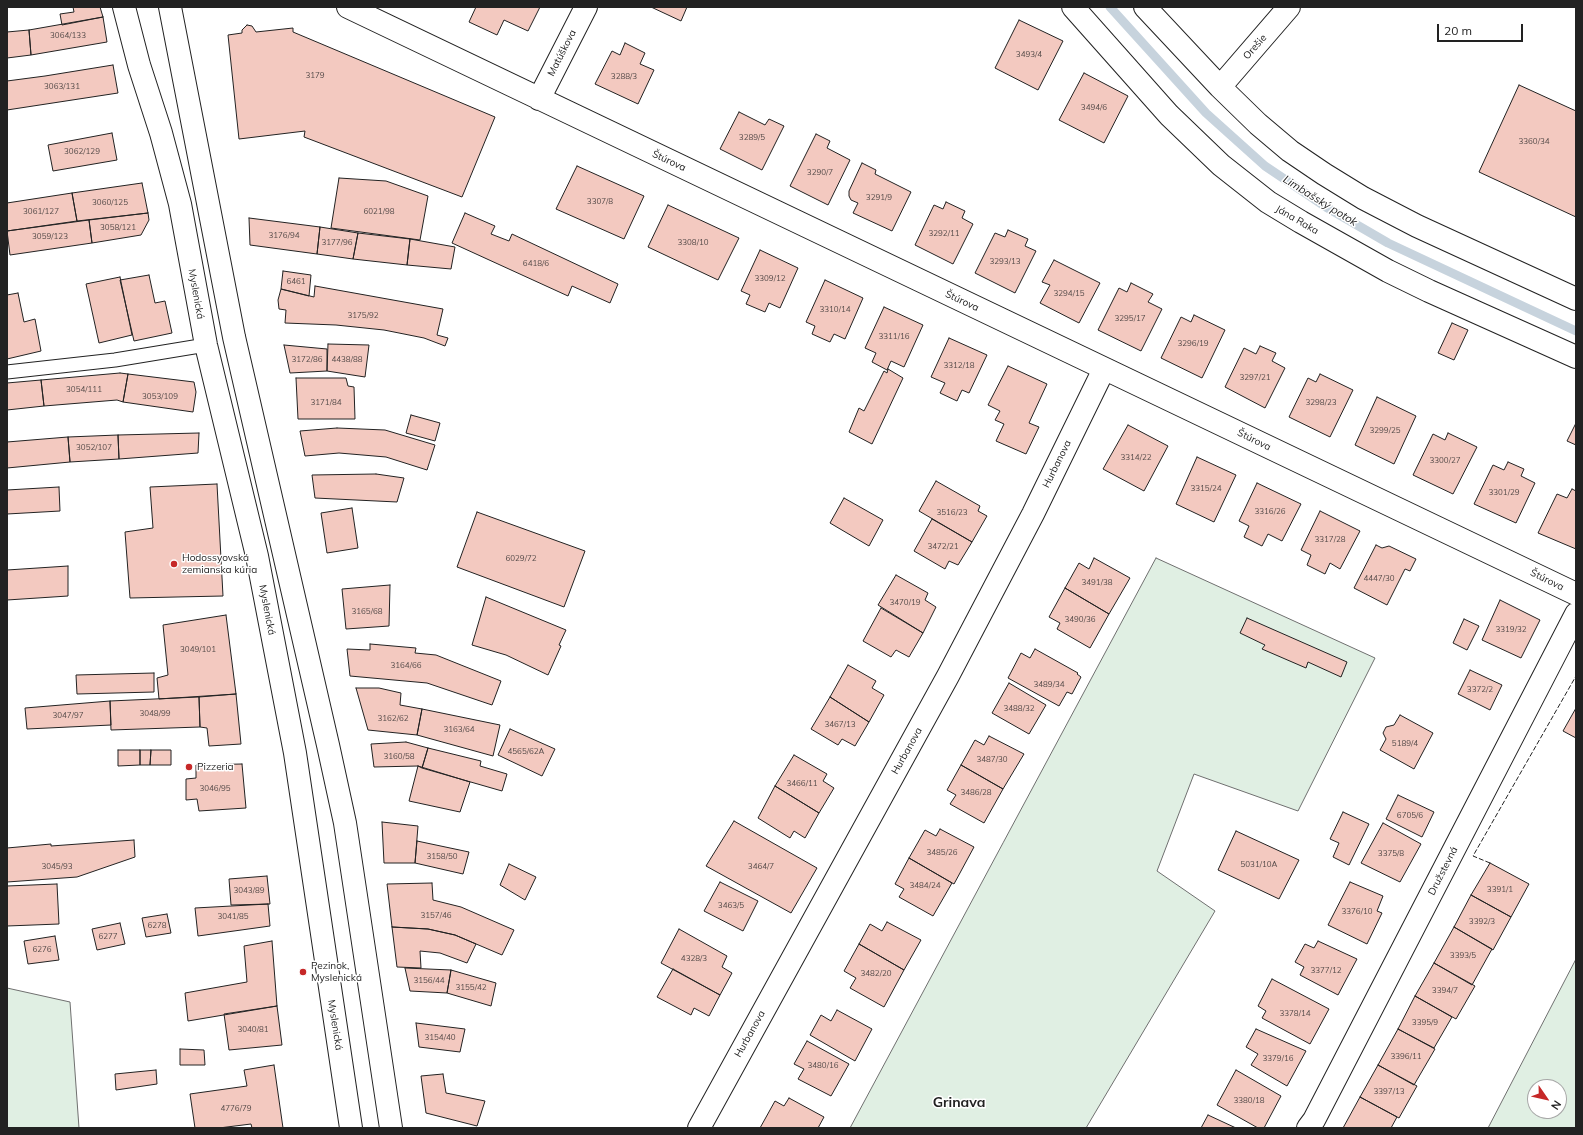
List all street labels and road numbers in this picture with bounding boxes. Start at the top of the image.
street label: Matúškova [545,28,579,78]
street label: Orešie [1241,32,1269,62]
street label: Štúrova [650,148,688,174]
street label: Jána Raka [1273,203,1321,237]
street label: Myslenická [186,268,206,320]
street label: Štúrova [943,288,981,314]
street label: Štúrova [1235,427,1273,453]
street label: Hurbanova [1040,438,1074,490]
street label: Štúrova [1528,567,1566,593]
street label: Myslenická [256,584,278,636]
street label: Hurbanova [889,725,925,777]
street label: Družstevná [1426,845,1460,897]
street label: Myslenická [325,999,345,1051]
street label: Hurbanova [732,1008,768,1060]

